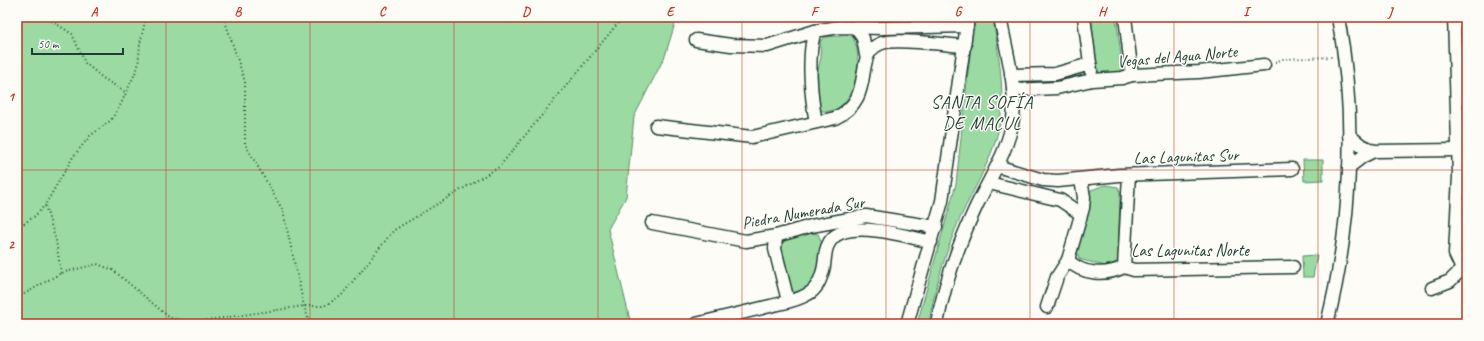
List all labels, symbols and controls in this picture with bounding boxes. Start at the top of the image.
text: A [91,4,99,20]
text: B [235,4,243,20]
text: C [379,4,387,20]
text: D [522,4,531,20]
text: E [667,4,676,20]
text: F [811,4,820,20]
text: G [955,4,963,20]
text: H [1098,4,1108,20]
text: I [1243,4,1252,20]
text: J [1387,4,1394,20]
scale bar [32,30,123,56]
text: 50 m [38,36,60,52]
street label: Vegas del Agua Norte [1116,41,1239,72]
text: 1 [8,89,16,105]
district label: SANTA SOFÍA DE MACUL [931,91,1033,134]
street label: Las Lagunitas Sur [1133,144,1241,169]
street label: Piedra Numerada Sur [740,191,868,234]
text: 2 [8,237,15,253]
street label: Las Lagunitas Norte [1131,240,1250,261]

